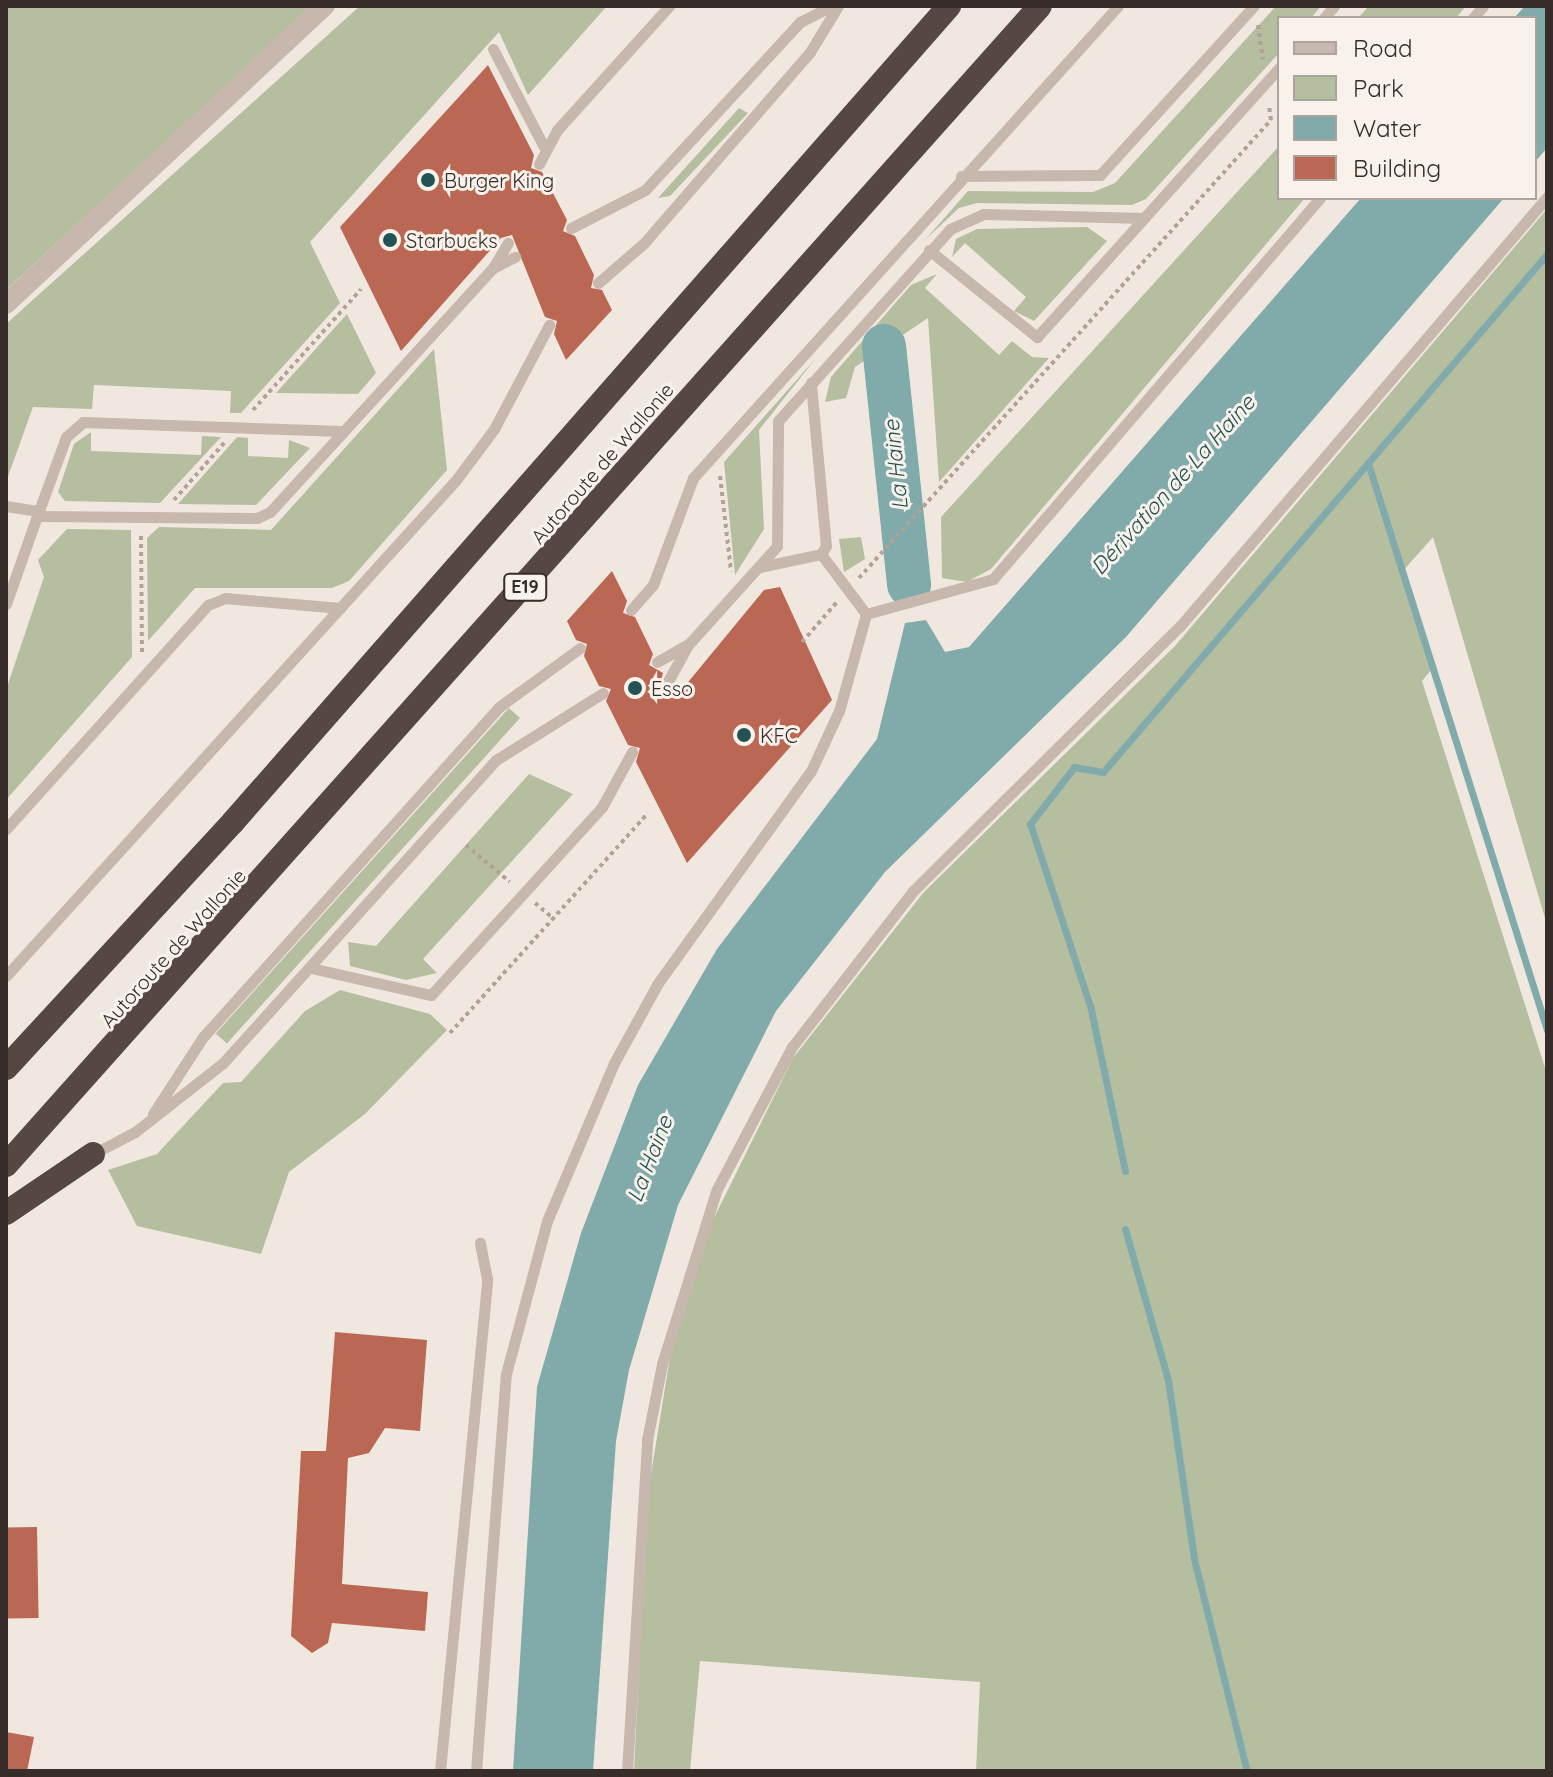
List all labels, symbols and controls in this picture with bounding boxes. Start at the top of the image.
legend [1277,16,1537,200]
text: Road [1353,33,1413,63]
text: Park [1353,73,1404,103]
text: Water [1353,113,1421,143]
text: Building [1353,153,1441,183]
place label: Burger King [444,168,554,192]
marker: Burger King [419,171,437,189]
place label: Starbucks [406,228,498,252]
marker: Starbucks [381,231,399,249]
street label: Autoroute de Wallonie [526,378,678,548]
water label: Dérivation de La Haine [1085,390,1261,580]
water label: La Haine [878,419,914,511]
road number: E19 [503,573,547,601]
place label: Esso [651,676,693,700]
marker: Esso [626,679,644,697]
place label: KFC [760,723,798,747]
marker: KFC [735,726,753,744]
street label: Autoroute de Wallonie [95,864,251,1032]
water label: La Haine [622,1112,678,1206]

